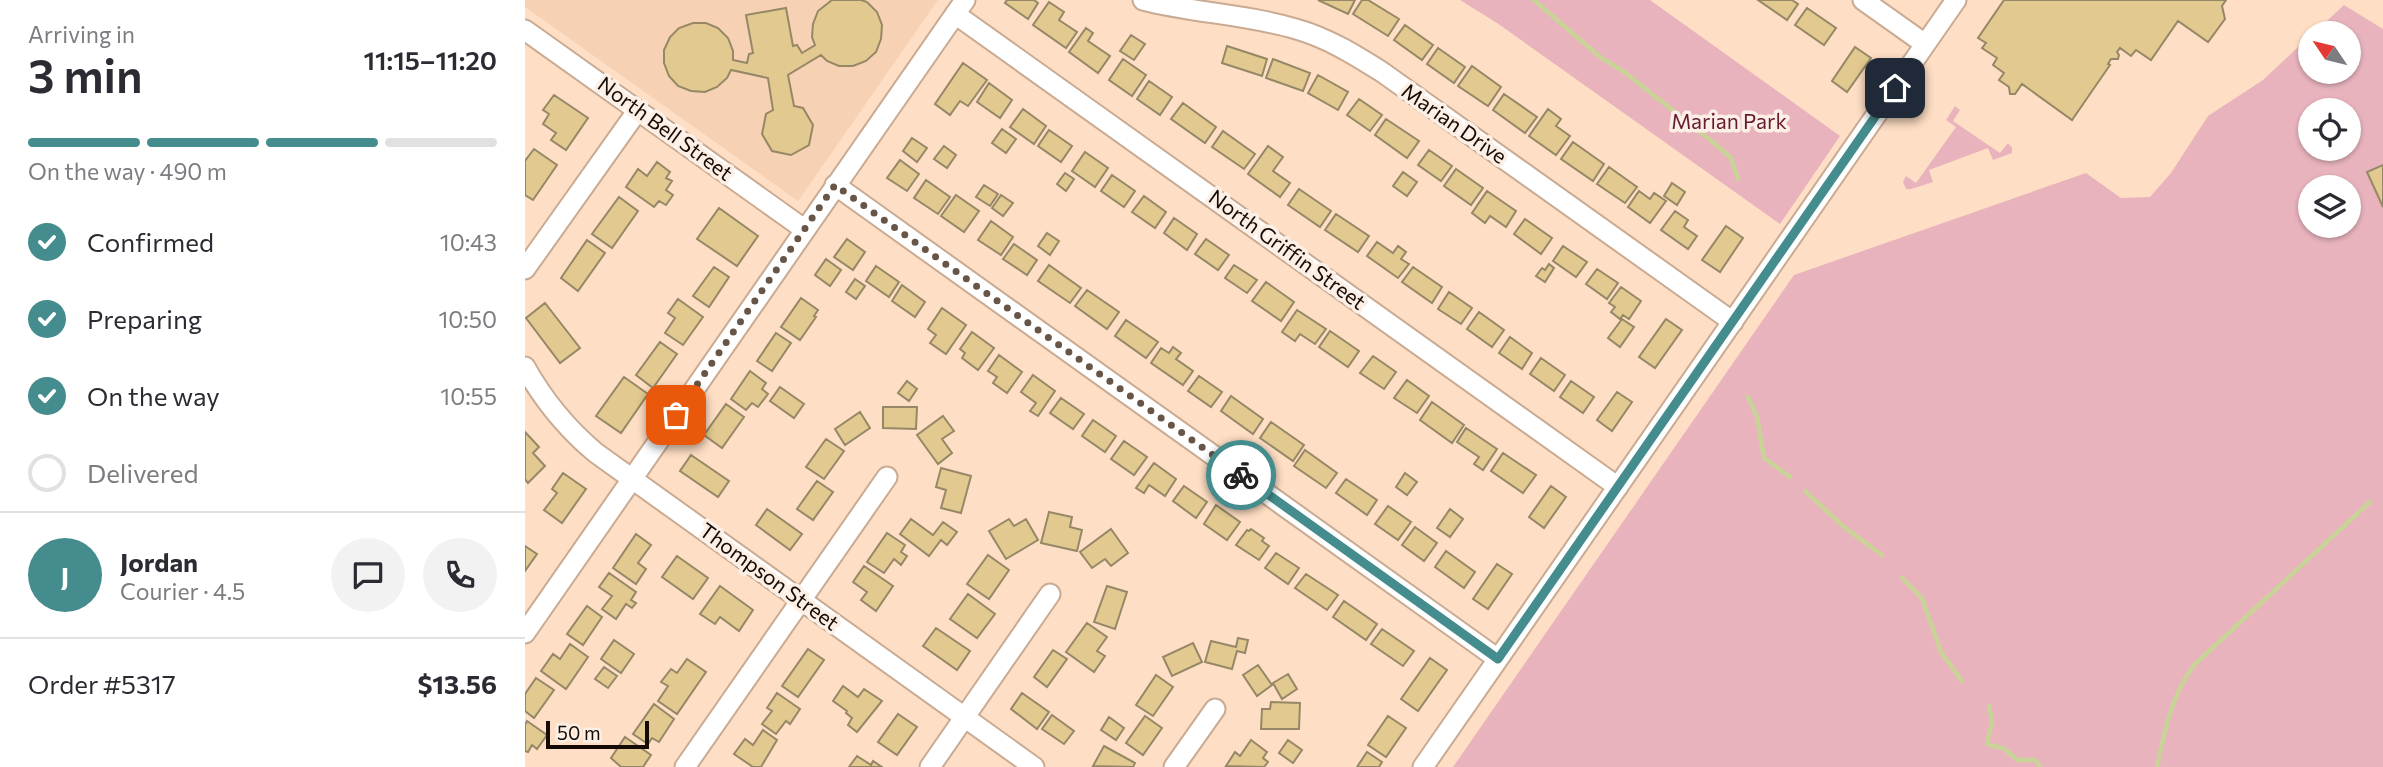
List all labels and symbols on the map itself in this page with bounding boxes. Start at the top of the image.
north arrow [2298,21,2361,84]
pin [1865,58,1925,118]
street label: North Bell Street [594,71,738,185]
street label: Marian Drive [1398,77,1512,168]
park label: Marian Park [1671,108,1787,133]
street label: North Griffin Street [1205,184,1371,314]
pin [646,385,706,445]
courier [1206,440,1276,510]
street label: Thompson Street [695,517,844,635]
scale bar [546,718,649,750]

